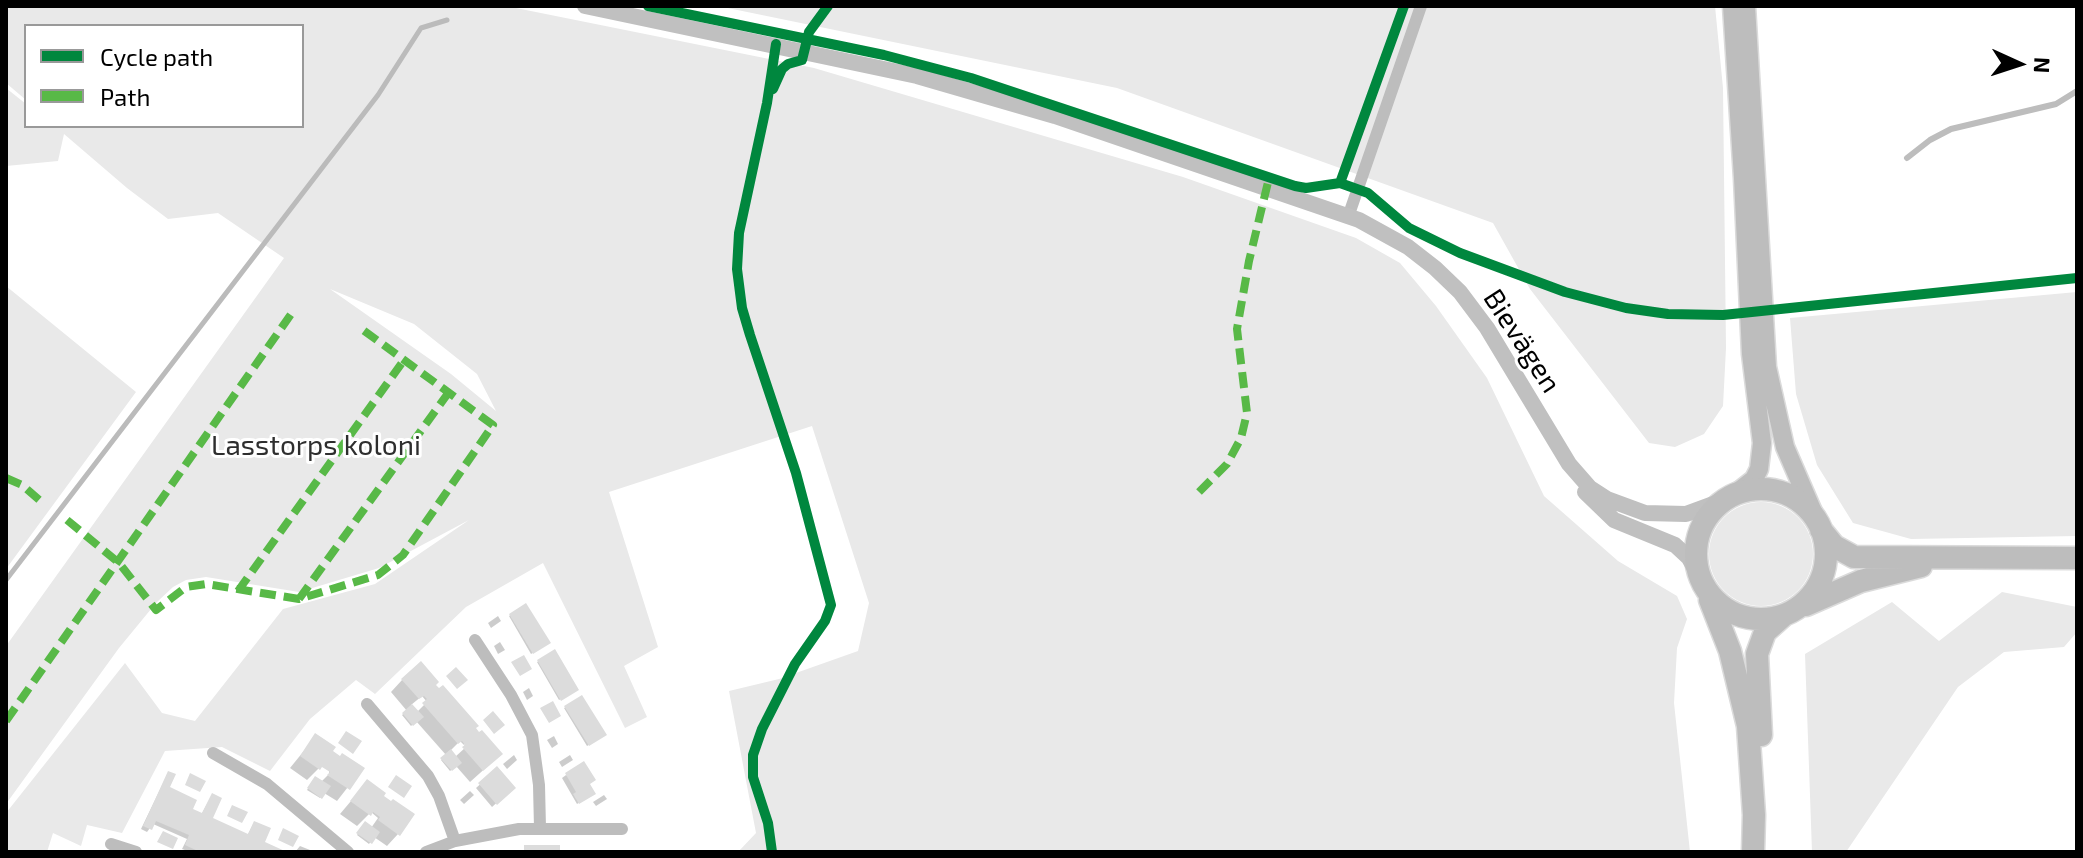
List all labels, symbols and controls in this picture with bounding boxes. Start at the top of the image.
legend [24,24,304,128]
north arrow [1979,24,2059,104]
text: Cycle path [100,42,213,71]
text: N [2030,57,2056,74]
text: Path [100,82,150,111]
street label: Bievägen [1476,283,1568,399]
park label: Lasstorps koloni [211,429,421,463]

